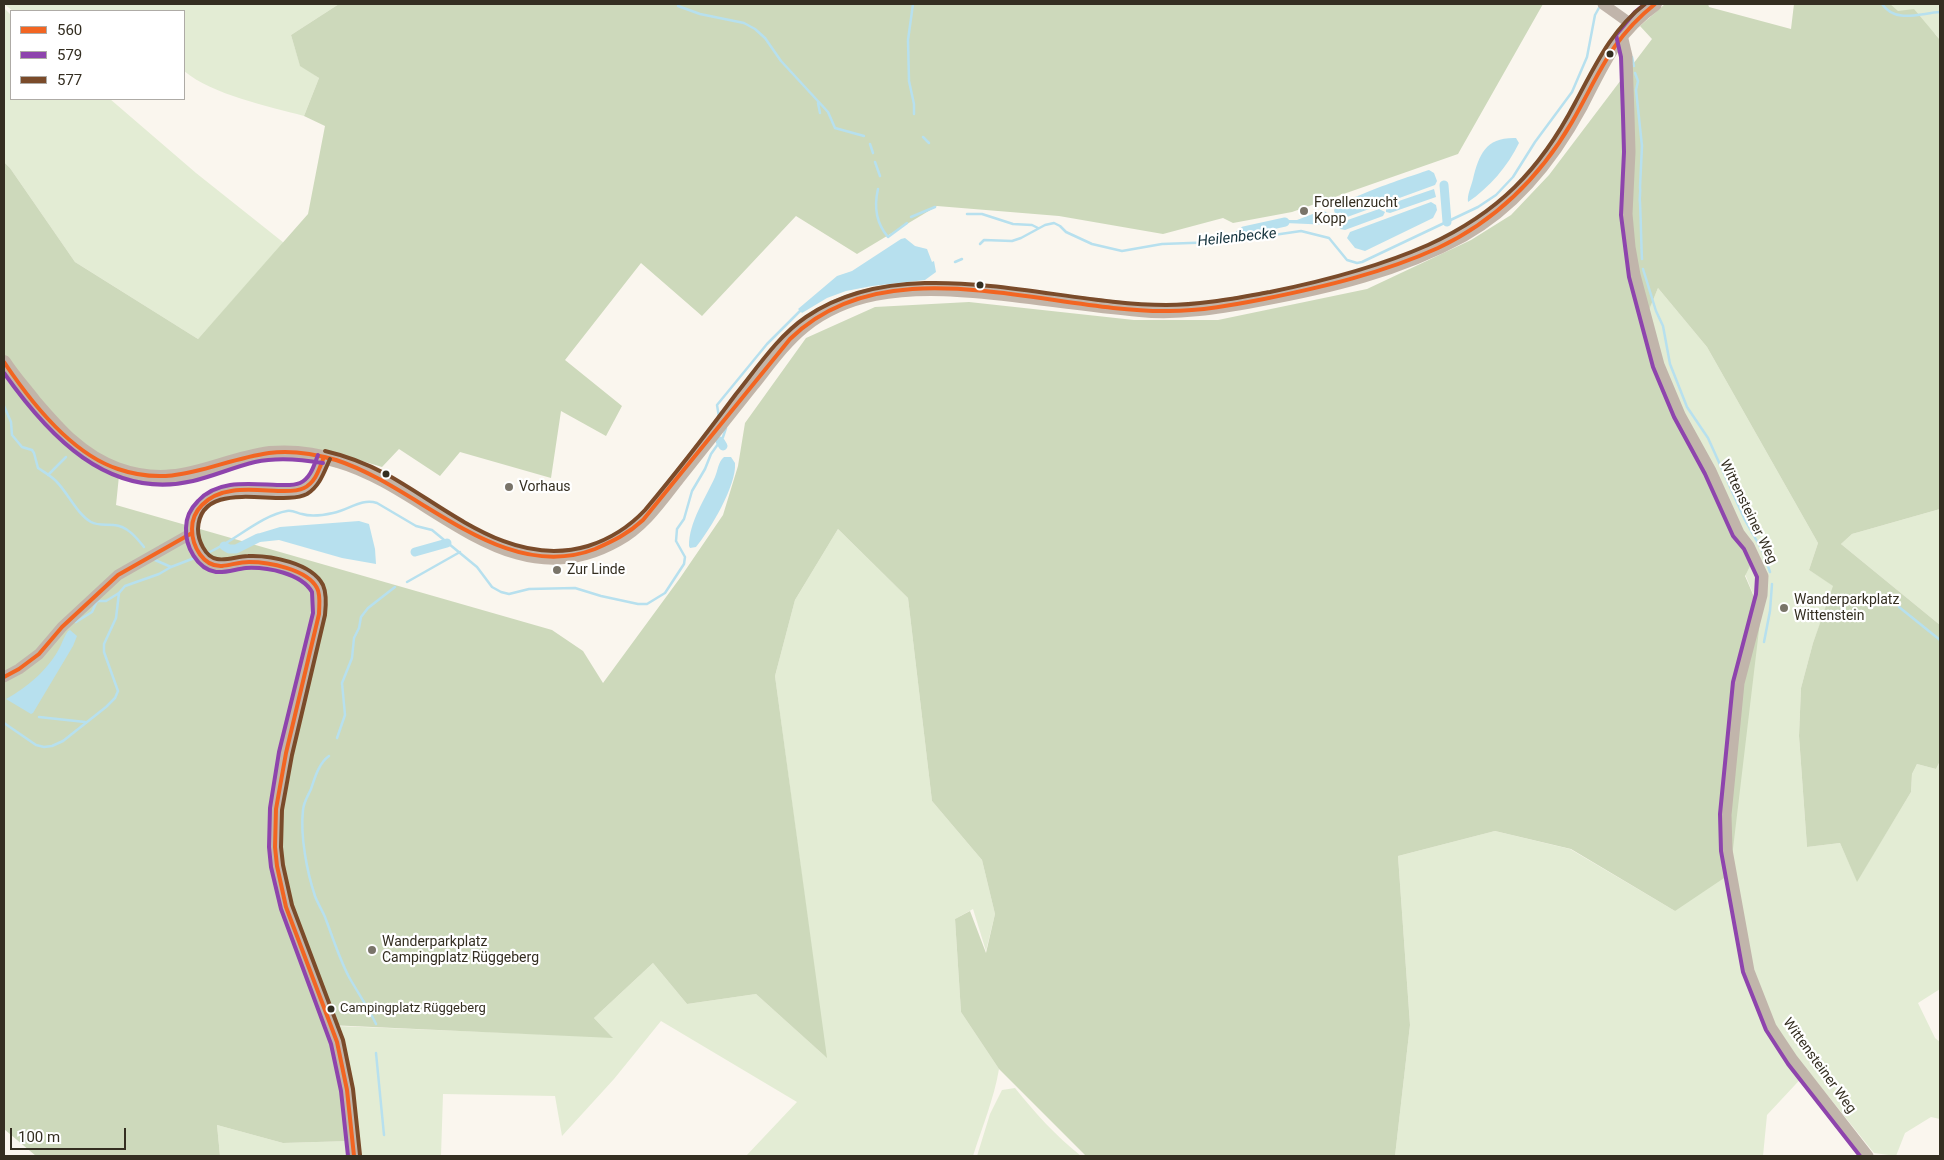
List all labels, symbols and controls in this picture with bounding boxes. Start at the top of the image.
legend [10,10,185,100]
text: 560 [57,21,82,39]
text: 579 [57,46,82,64]
unlabelled marker [1605,49,1615,59]
text: 577 [57,71,82,89]
place label: Forellenzucht Kopp [1314,195,1398,228]
marker: Forellenzucht Kopp [1298,205,1310,217]
water label: Heilenbecke [1197,225,1277,251]
unlabelled marker [975,280,985,290]
street label: Wittensteiner Weg [1716,457,1780,567]
unlabelled marker [381,469,391,479]
place label: Vorhaus [519,479,571,495]
marker: Vorhaus [503,481,515,493]
place label: Zur Linde [567,562,625,578]
marker: Zur Linde [551,564,563,576]
place label: Wanderparkplatz Wittenstein [1794,592,1899,624]
marker: Wanderparkplatz Wittenstein [1778,602,1790,614]
place label: Wanderparkplatz Campingplatz Rüggeberg [382,934,539,966]
marker: Wanderparkplatz Campingplatz Rüggeberg [366,944,378,956]
place label: Campingplatz Rüggeberg [340,1001,486,1017]
marker: Campingplatz Rüggeberg [326,1004,336,1014]
street label: Wittensteiner Weg [1779,1015,1859,1117]
scale bar [12,1118,129,1150]
text: 100 m [18,1128,60,1146]

